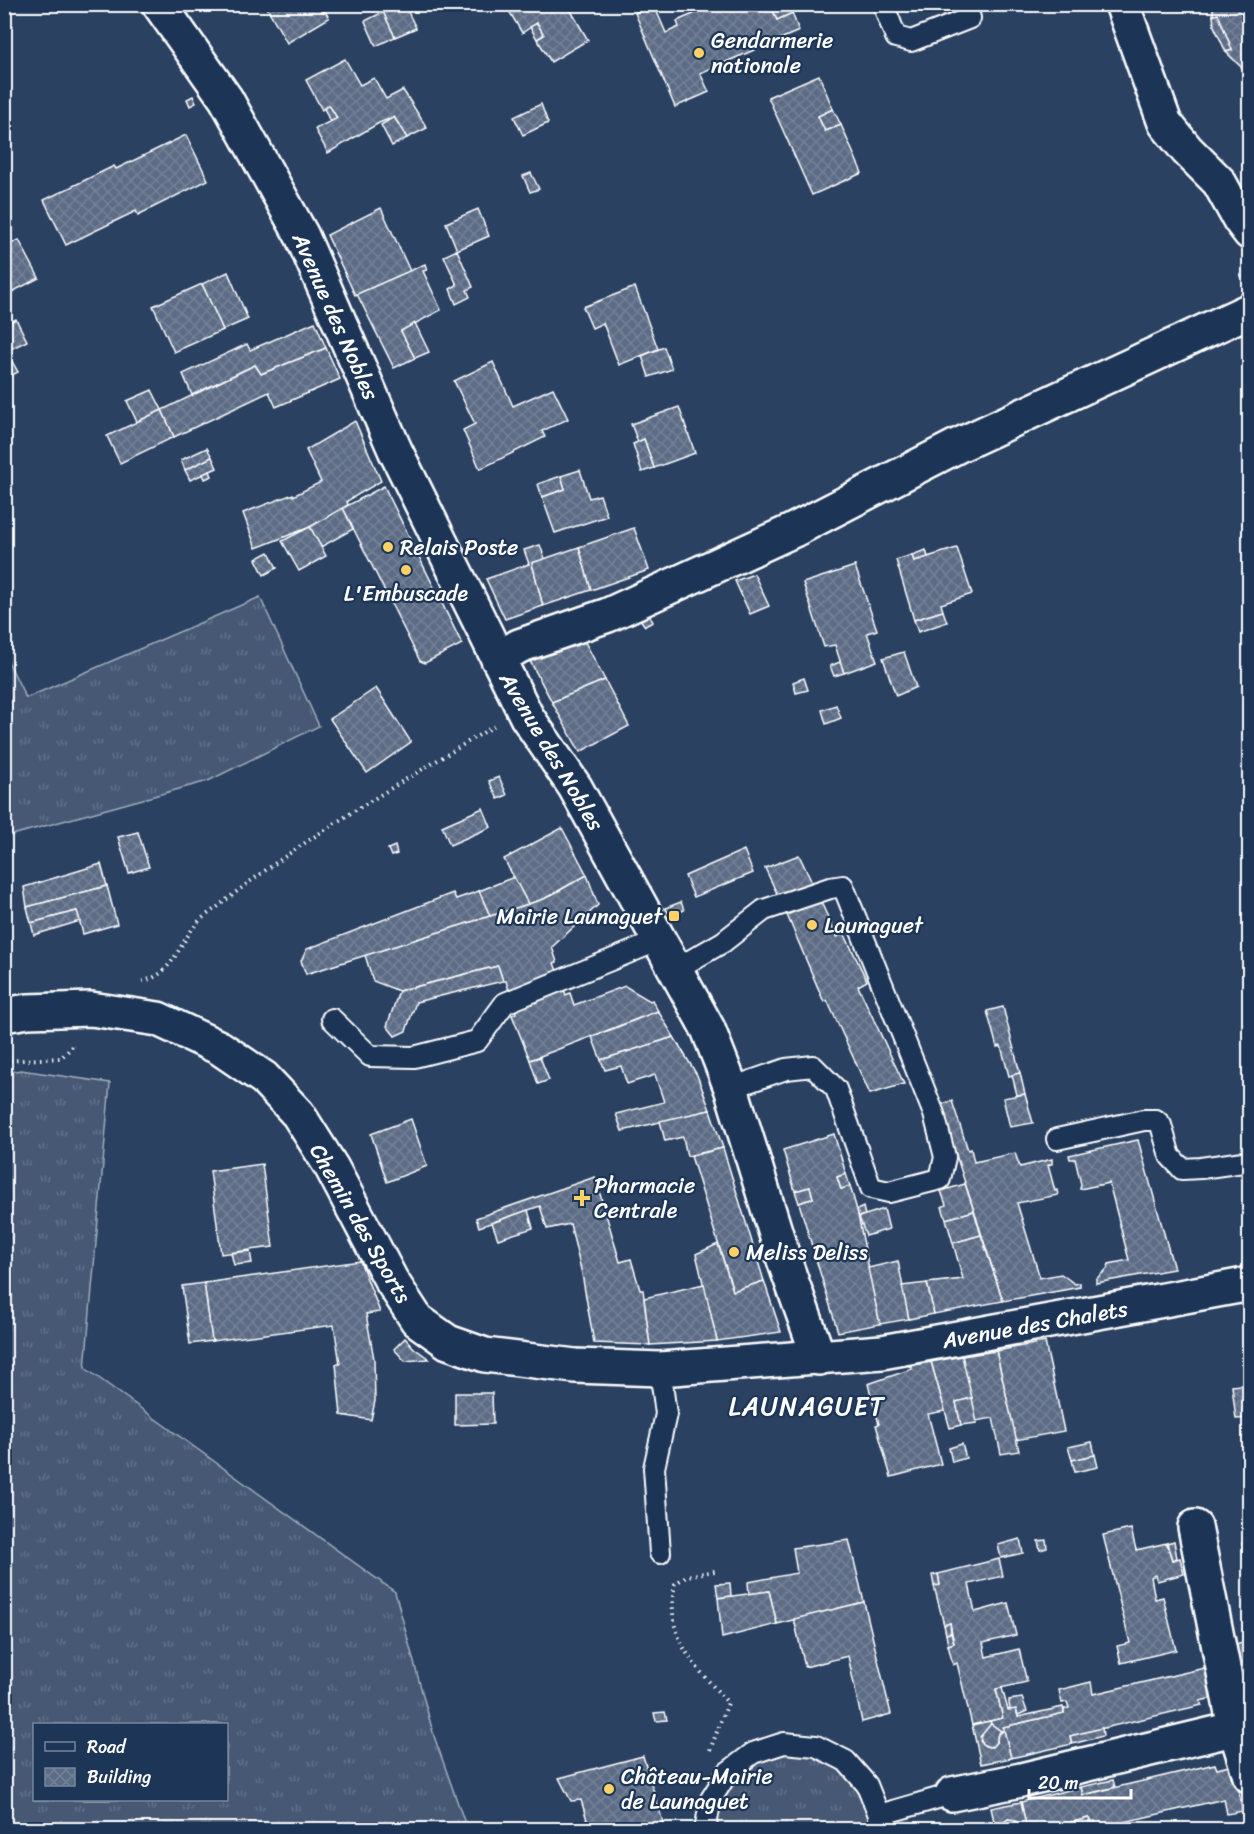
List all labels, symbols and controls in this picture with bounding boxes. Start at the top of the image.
place label: Gendarmerie nationale [711,21,833,85]
marker: Gendarmerie nationale [692,46,706,60]
street label: Avenue des Nobles [281,225,390,407]
place label: Relais Poste [400,528,518,567]
marker: Relais Poste [381,540,395,554]
marker: L'Embuscade [399,563,413,577]
place label: L'Embuscade [344,574,469,613]
street label: Avenue des Nobles [488,663,615,839]
place label: Mairie Launaguet [497,897,663,936]
place label: Launaguet [824,906,924,945]
marker: Mairie Launaguet [667,909,681,923]
marker: Launaguet [805,918,819,932]
street label: Chemin des Sports [299,1136,422,1311]
place label: Pharmacie Centrale [594,1166,695,1230]
marker: Pharmacie Centrale [575,1191,589,1205]
place label: Meliss Deliss [746,1233,868,1272]
marker: Meliss Deliss [727,1245,741,1259]
street label: Avenue des Chalets [938,1289,1132,1360]
district label: LAUNAGUET [728,1383,886,1429]
legend [33,1723,228,1801]
text: Road [87,1731,127,1763]
place label: Château-Mairie de Launaguet [621,1757,773,1821]
text: Building [87,1761,151,1793]
scale bar [1029,1762,1131,1800]
text: 20 m [1038,1767,1078,1799]
marker: Château-Mairie de Launaguet [602,1782,616,1796]

